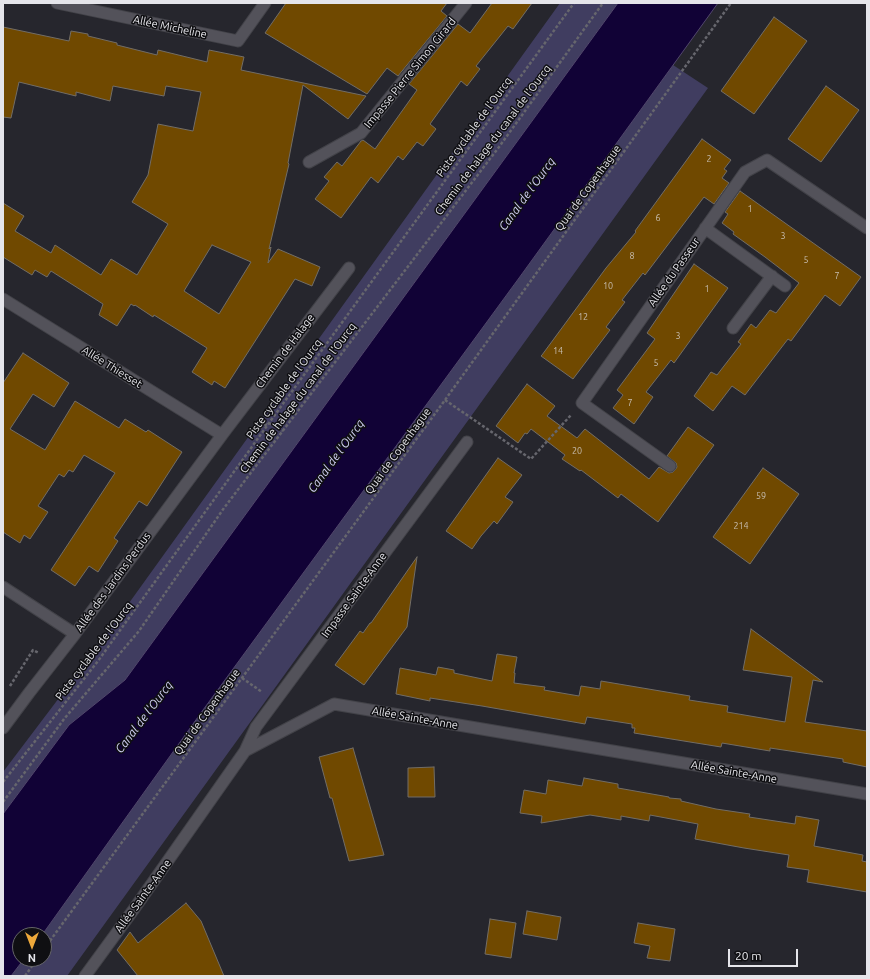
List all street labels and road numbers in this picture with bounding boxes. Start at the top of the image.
street label: Allée Micheline [132,13,208,41]
street label: Impasse Pierre Simon Girard [361,15,459,131]
street label: Chemin de halage du canal de l'Ourcq [432,62,554,218]
street label: Piste cyclable de l'Ourcq [433,75,515,179]
street label: Quai de Copenhague [552,142,624,234]
street label: Allée du Passeur [645,235,703,309]
street label: Chemin de Halage [253,311,317,391]
street label: Chemin de halage du canal de l'Ourcq [237,320,359,476]
street label: Piste cyclable de l'Ourcq [243,337,325,441]
street label: Allée Thiesset [79,343,145,391]
street label: Quai de Copenhague [362,405,434,497]
street label: Allée des Jardins Perdus [73,530,153,634]
street label: Impasse Sainte-Anne [319,550,389,640]
street label: Piste cyclable de l'Ourcq [53,599,135,703]
street label: Quai de Copenhague [171,666,243,758]
street label: Allée Sainte-Anne [371,704,459,732]
street label: Allée Sainte-Anne [690,758,778,786]
street label: Allée Sainte-Anne [112,857,174,935]

